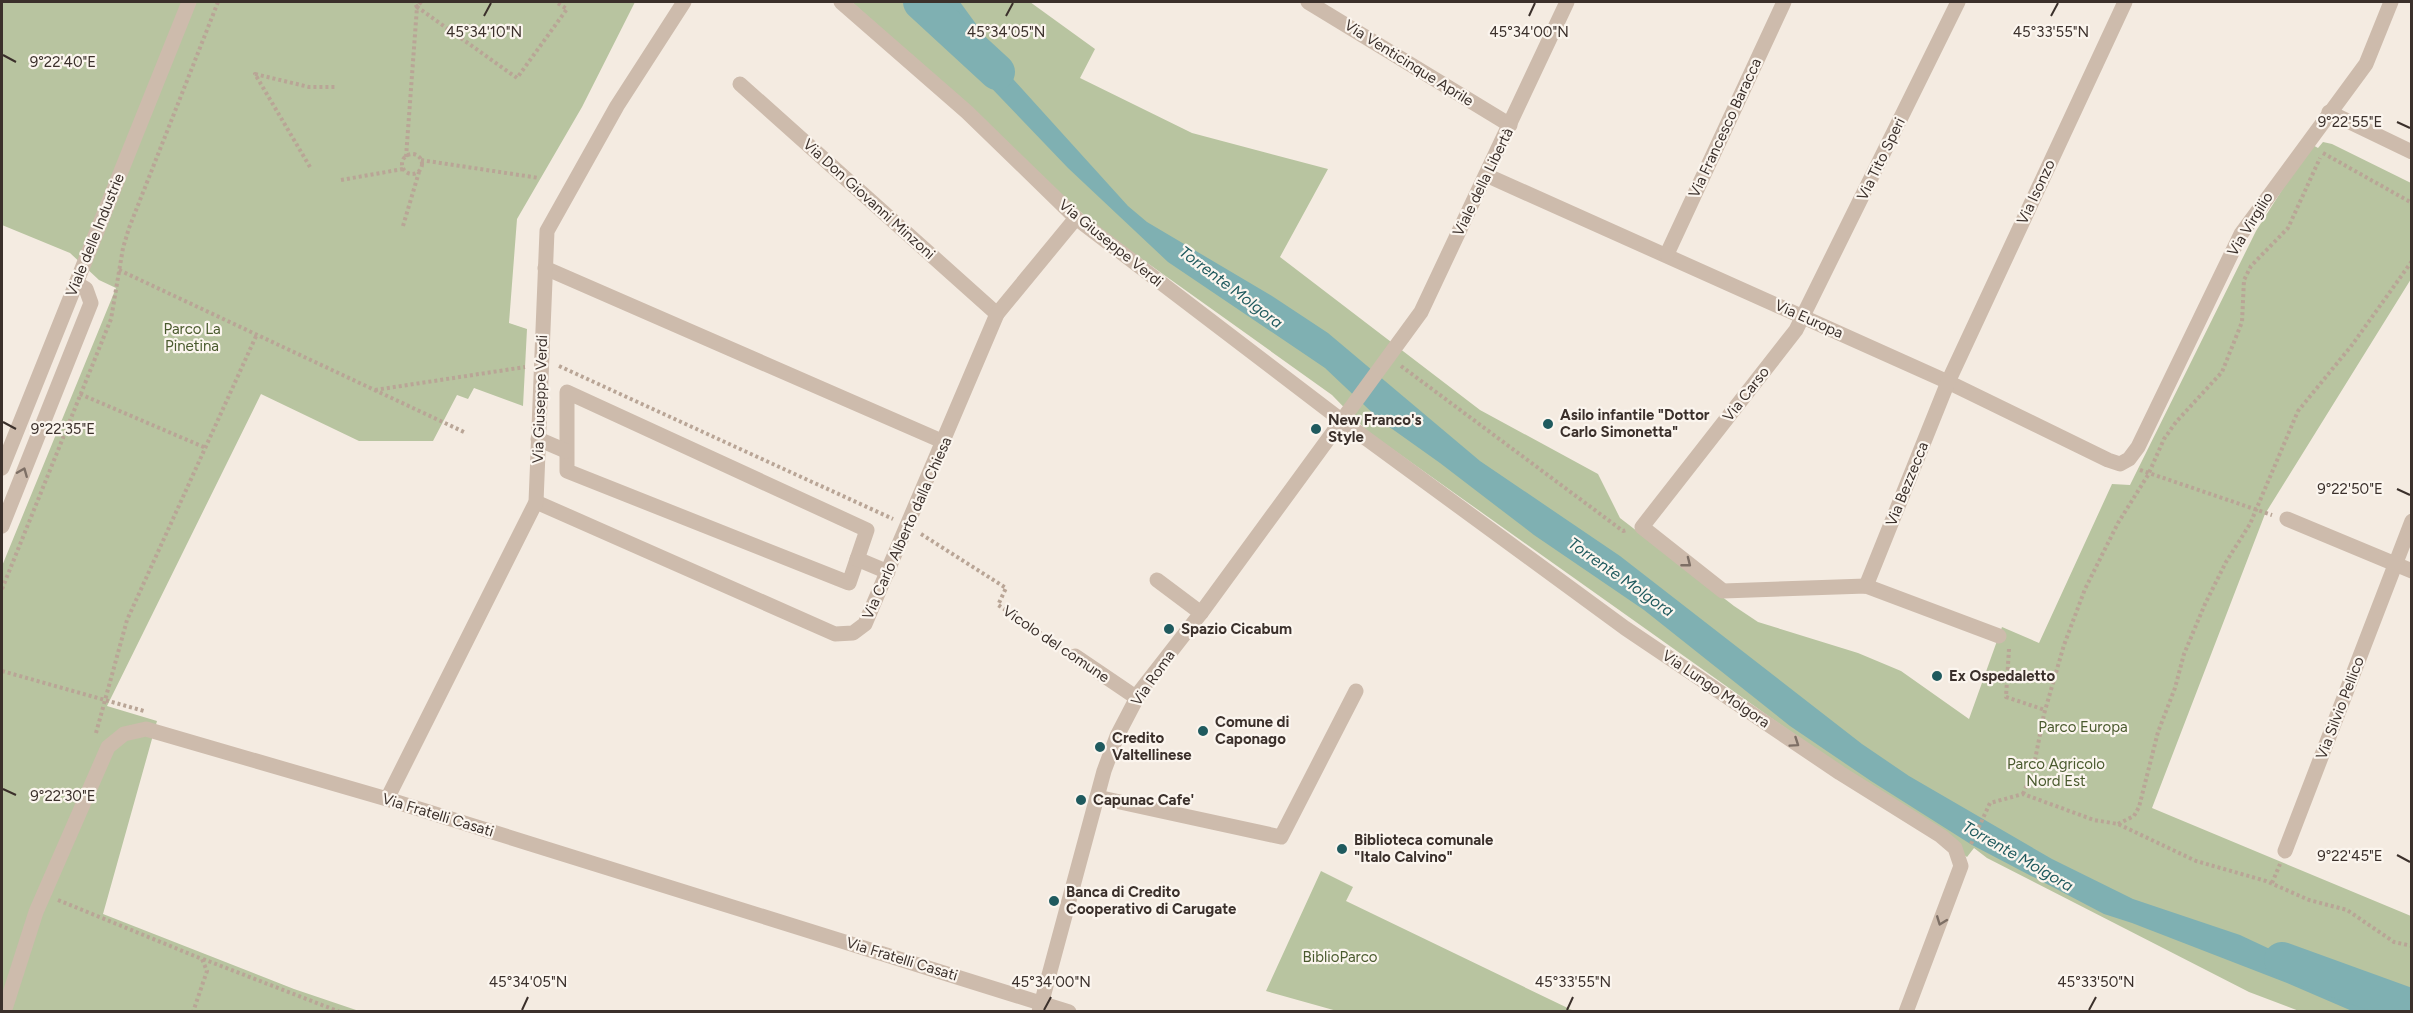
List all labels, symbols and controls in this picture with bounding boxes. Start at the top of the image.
street label: Via Venticinque Aprile [1341,16,1477,110]
text: 45°34'10"N [446,23,522,41]
text: 45°34'05"N [967,23,1045,41]
text: 45°34'00"N [1489,23,1569,41]
text: 45°33'55"N [2013,23,2089,41]
text: 9°22'40"E [30,53,96,71]
street label: Via Francesco Baracca [1685,56,1765,200]
text: 9°22'55"E [2318,113,2382,131]
street label: Via Tito Speri [1853,115,1909,203]
street label: Viale della Libertà [1449,125,1517,239]
street label: Via Don Giovanni Minzoni [799,135,939,263]
street label: Via Isonzo [2013,156,2059,227]
street label: Viale delle Industrie [62,171,128,299]
street label: Via Virgilio [2223,188,2277,259]
street label: Via Giuseppe Verdi [1055,196,1167,290]
water label: Torrente Molgora [1176,242,1286,332]
street label: Via Europa [1772,296,1846,342]
park label: Parco La Pinetina [163,320,221,355]
street label: Via Giuseppe Verdi [529,334,551,464]
street label: Via Carso [1719,363,1773,425]
place label: Asilo infantile "Dottor Carlo Simonetta" [1560,406,1710,441]
place label: New Franco's Style [1328,411,1422,446]
marker: Asilo infantile "Dottor Carlo Simonetta" [1541,417,1555,431]
text: 9°22'35"E [31,420,95,438]
marker: New Franco's Style [1309,422,1323,436]
street label: Via Carlo Alberto dalla Chiesa [859,434,955,622]
street label: Via Bezzecca [1882,439,1932,529]
one-way arrow [16,467,28,478]
text: 9°22'50"E [2317,480,2383,498]
water label: Torrente Molgora [1565,534,1677,620]
one-way arrow [1681,556,1692,567]
street label: Vicolo del comune [999,602,1113,686]
place label: Spazio Cicabum [1181,620,1292,638]
marker: Spazio Cicabum [1162,622,1176,636]
street label: Via Lungo Molgora [1659,646,1773,732]
street label: Via Roma [1127,647,1179,709]
street label: Via Silvio Pellico [2312,654,2368,762]
place label: Ex Ospedaletto [1949,667,2055,685]
marker: Ex Ospedaletto [1930,669,1944,683]
place label: Comune di Caponago [1215,713,1290,748]
park label: Parco Europa [2038,718,2128,736]
marker: Comune di Caponago [1196,724,1210,738]
place label: Credito Valtellinese [1112,729,1192,764]
one-way arrow [1788,736,1799,747]
marker: Credito Valtellinese [1093,740,1107,754]
park label: Parco Agricolo Nord Est [2007,755,2105,790]
text: 9°22'30"E [30,787,96,805]
street label: Via Fratelli Casati [380,789,496,841]
place label: Capunac Cafe' [1093,791,1194,809]
marker: Capunac Cafe' [1074,793,1088,807]
water label: Torrente Molgora [1959,817,2077,895]
place label: Biblioteca comunale "Italo Calvino" [1354,831,1494,866]
marker: Biblioteca comunale "Italo Calvino" [1335,842,1349,856]
text: 9°22'45"E [2317,847,2383,865]
place label: Banca di Credito Cooperativo di Carugate [1066,883,1237,918]
marker: Banca di Credito Cooperativo di Carugate [1047,894,1061,908]
one-way arrow [1935,915,1948,926]
street label: Via Fratelli Casati [844,933,960,985]
park label: BiblioParco [1303,948,1378,966]
text: 45°34'05"N [489,973,567,991]
text: 45°34'00"N [1011,973,1091,991]
text: 45°33'55"N [1535,973,1611,991]
text: 45°33'50"N [2057,973,2135,991]

